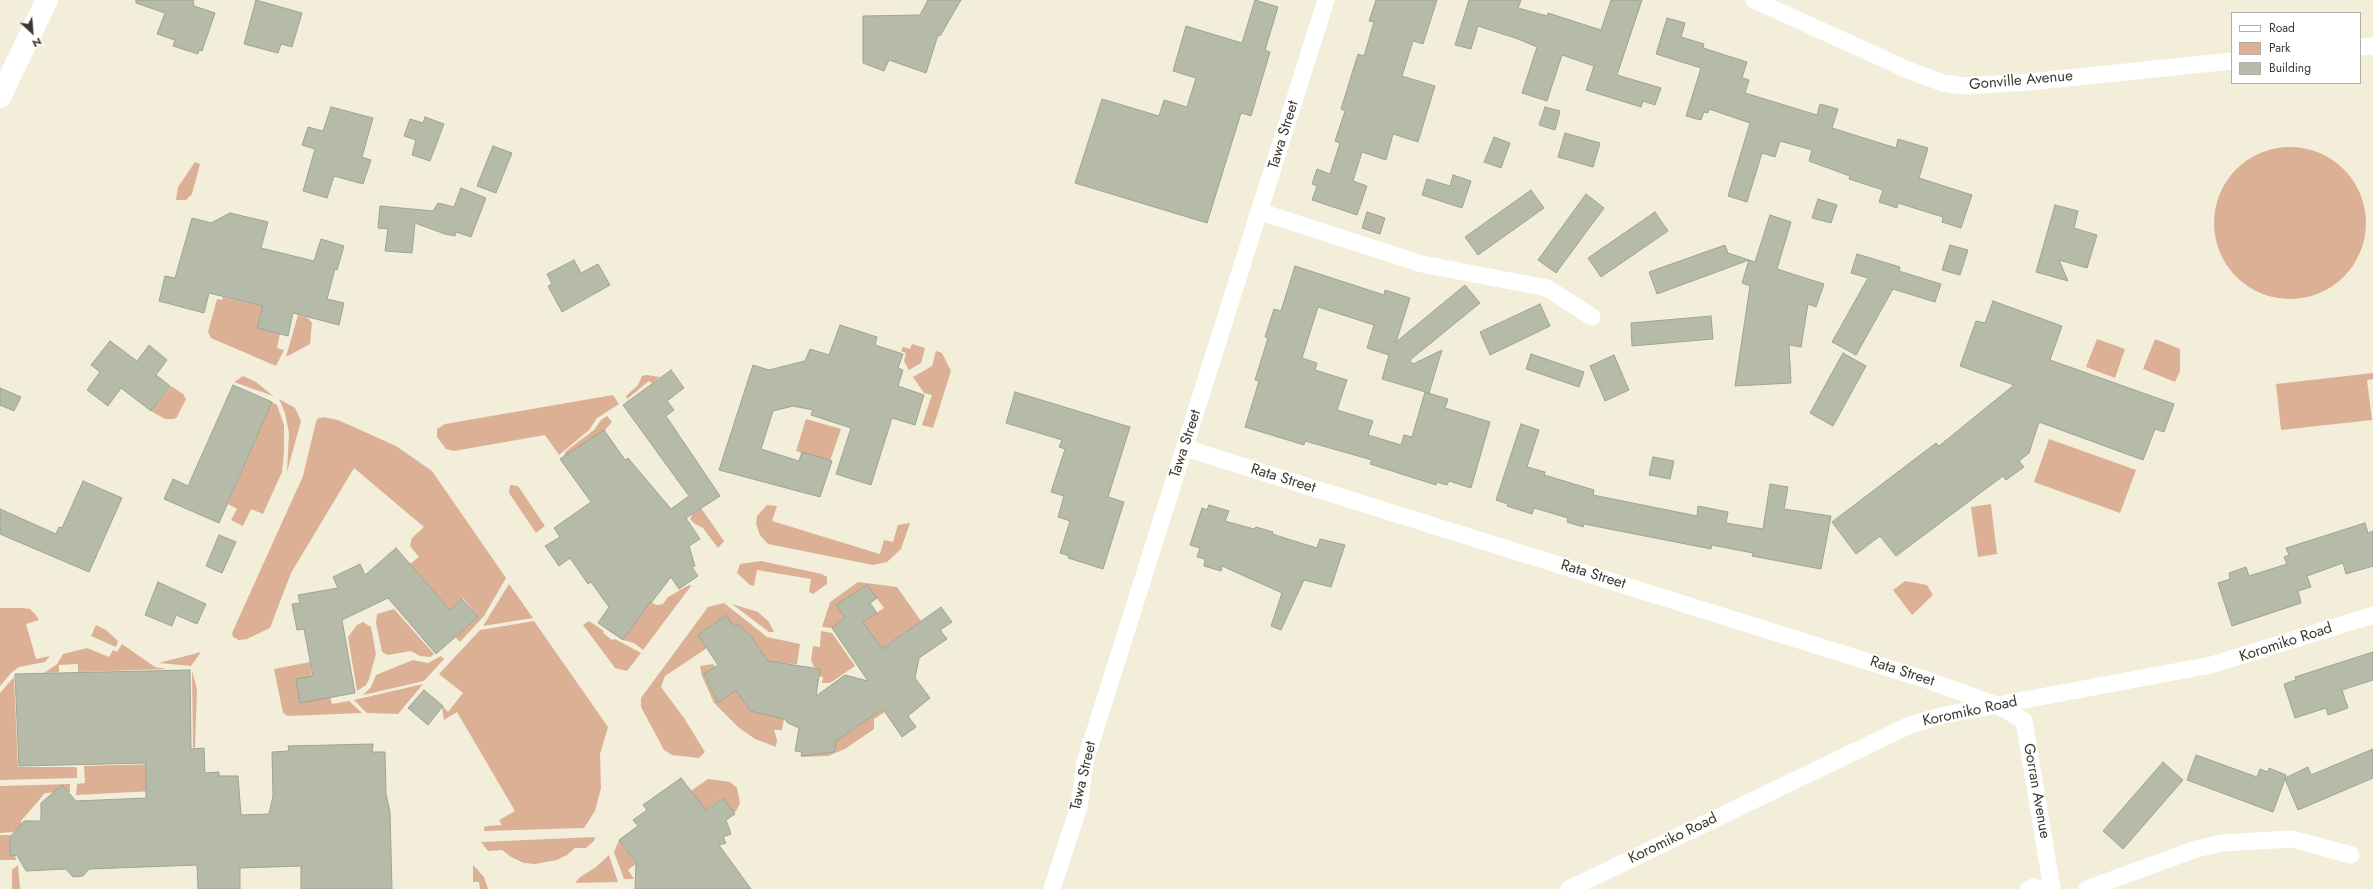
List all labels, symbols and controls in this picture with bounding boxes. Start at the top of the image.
north arrow [12,12,52,52]
legend [2231,12,2361,84]
text: Road [2269,19,2295,37]
text: N [30,34,45,52]
text: Park [2269,39,2290,57]
text: Building [2269,59,2311,77]
street label: Gonville Avenue [1968,68,2074,94]
street label: Tawa Street [1265,99,1303,171]
street label: Tawa Street [1167,408,1205,480]
street label: Rata Street [1248,461,1318,497]
street label: Rata Street [1558,557,1628,593]
street label: Koromiko Road [2237,620,2335,666]
street label: Rata Street [1867,653,1937,691]
street label: Koromiko Road [1921,693,2019,731]
street label: Tawa Street [1067,740,1101,812]
street label: Gorran Avenue [2019,742,2053,840]
street label: Koromiko Road [1626,810,1720,868]

